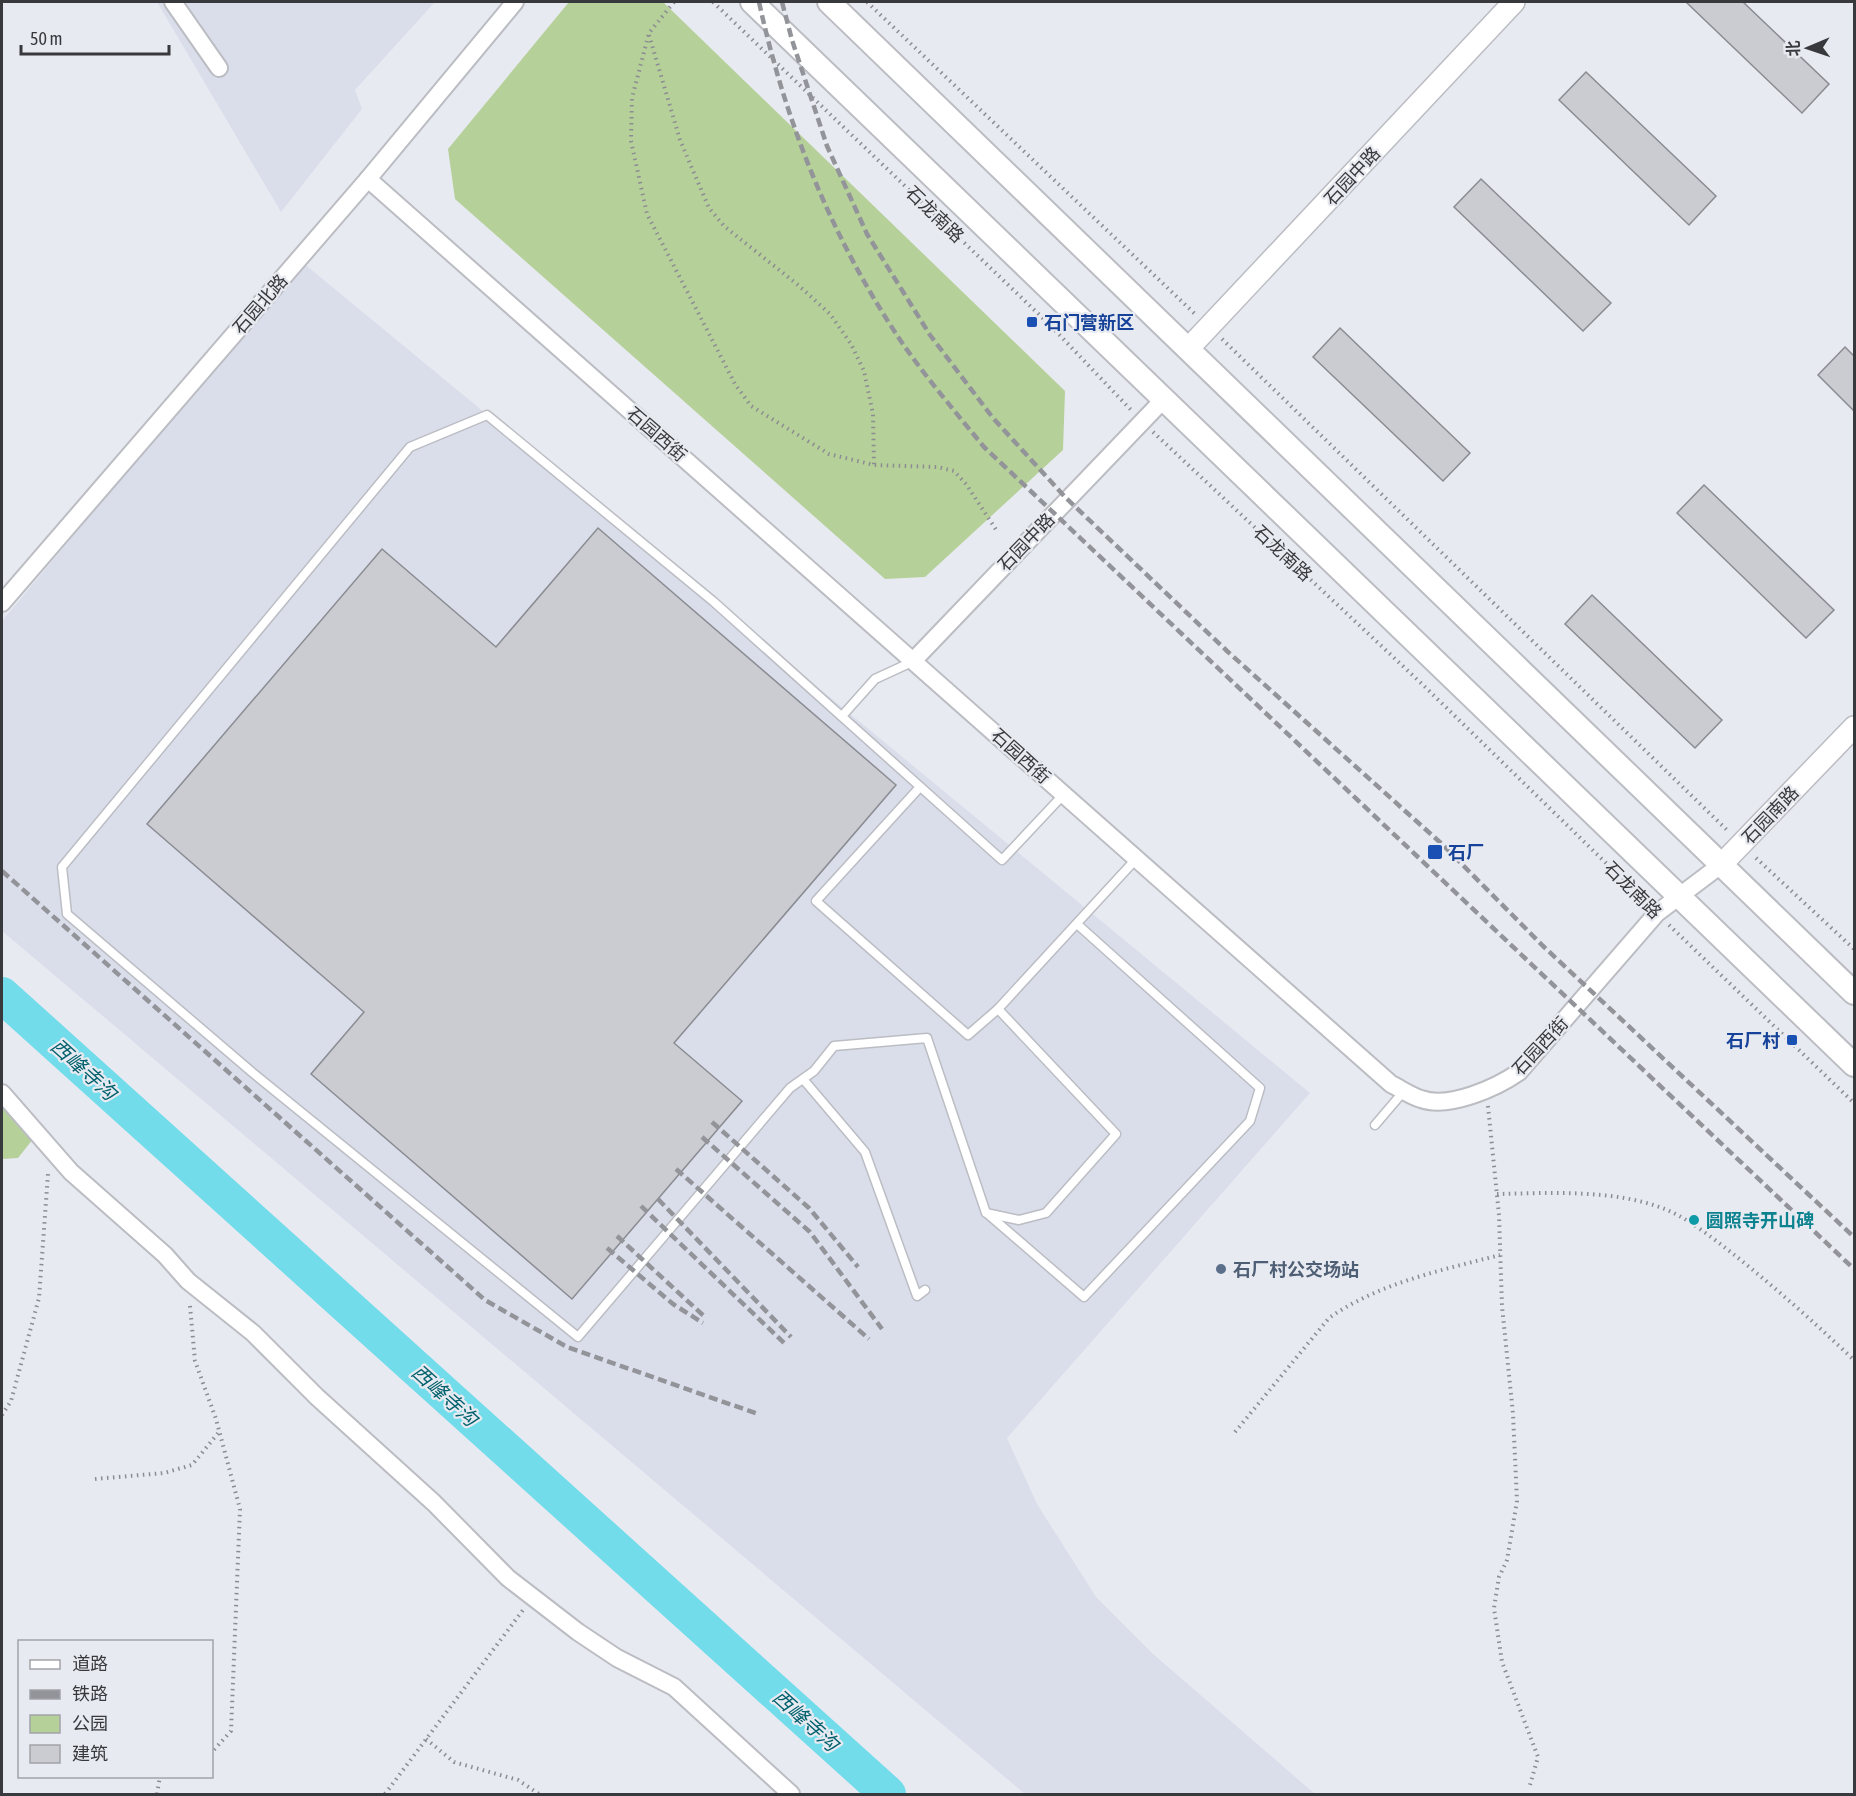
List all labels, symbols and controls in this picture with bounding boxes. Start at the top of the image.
scale bar [21,18,170,56]
north arrow [1778,18,1838,78]
text: 50 m [30,28,62,49]
text: 北 [1784,40,1802,57]
street label: 石园中路 [1320,143,1384,209]
street label: 石龙南路 [902,181,968,247]
street label: 石园北路 [228,270,292,338]
place label: 石门营新区 [1044,312,1134,333]
marker: 石门营新区 [1025,315,1039,329]
street label: 石园西街 [623,402,691,466]
street label: 石园中路 [993,509,1059,575]
street label: 石龙南路 [1250,521,1316,585]
street label: 石园西街 [987,724,1055,788]
street label: 石园南路 [1737,782,1803,848]
place label: 石厂 [1448,842,1484,863]
marker: 石厂 [1426,843,1444,861]
street label: 石龙南路 [1600,857,1666,923]
street label: 石园西街 [1508,1013,1572,1079]
place label: 石厂村 [1726,1030,1780,1051]
marker: 石厂村 [1785,1033,1799,1047]
water label: 西峰寺沟 [47,1034,123,1106]
place label: 圆照寺开山碑 [1706,1210,1814,1231]
marker: 圆照寺开山碑 [1687,1213,1701,1227]
place label: 石厂村公交场站 [1233,1259,1359,1280]
marker: 石厂村公交场站 [1214,1262,1228,1276]
water label: 西峰寺沟 [408,1360,484,1432]
legend [18,1640,213,1778]
text: 道路 [72,1653,108,1674]
text: 铁路 [72,1683,108,1704]
water label: 西峰寺沟 [769,1685,845,1757]
text: 公园 [72,1713,108,1734]
text: 建筑 [72,1743,108,1764]

